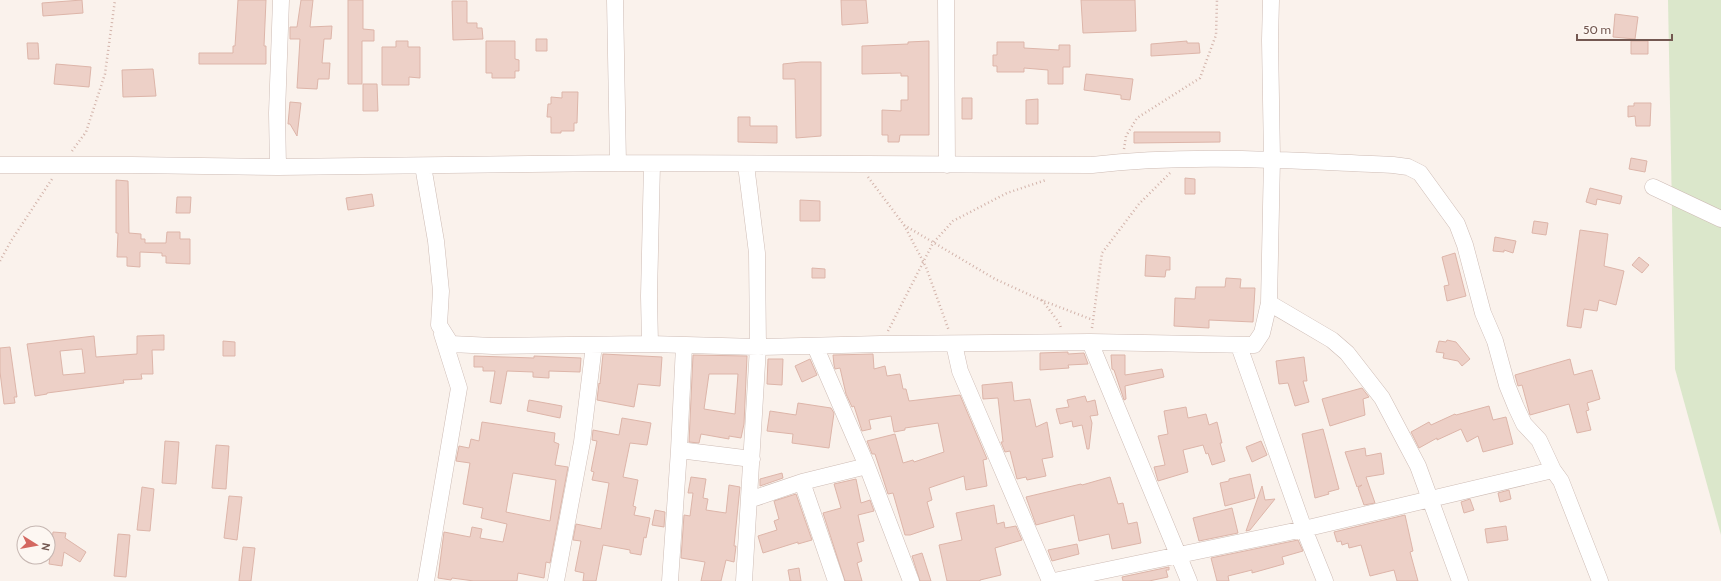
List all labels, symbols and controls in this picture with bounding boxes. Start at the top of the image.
scale bar [1577,16,1672,42]
text: 50 m [1583,22,1611,37]
north arrow [16,525,56,565]
text: N [38,542,53,552]

